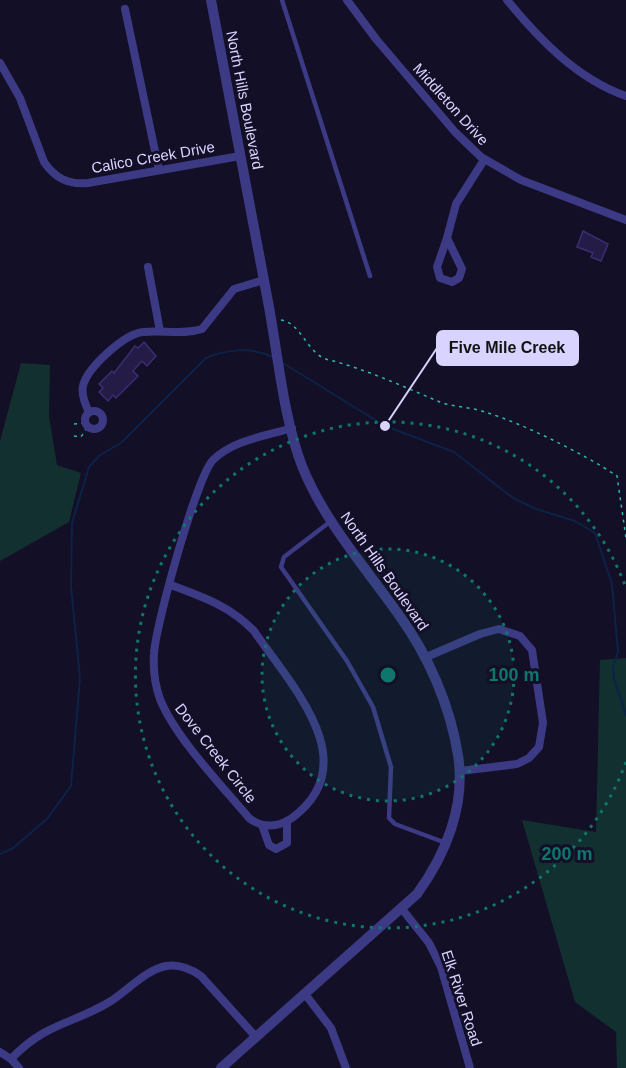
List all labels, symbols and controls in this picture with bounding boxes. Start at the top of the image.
street label: North Hills Boulevard [223,29,267,171]
street label: Middleton Drive [410,60,492,148]
street label: Calico Creek Drive [90,138,216,176]
callout: Five Mile Creek [437,331,578,365]
text: Five Mile Creek [449,339,565,356]
street label: North Hills Boulevard [338,508,432,634]
centre of rings [378,665,398,685]
text: 100 m [488,665,540,685]
street label: Dove Creek Circle [172,700,260,806]
text: 200 m [541,844,593,864]
street label: Elk River Road [438,948,486,1048]

